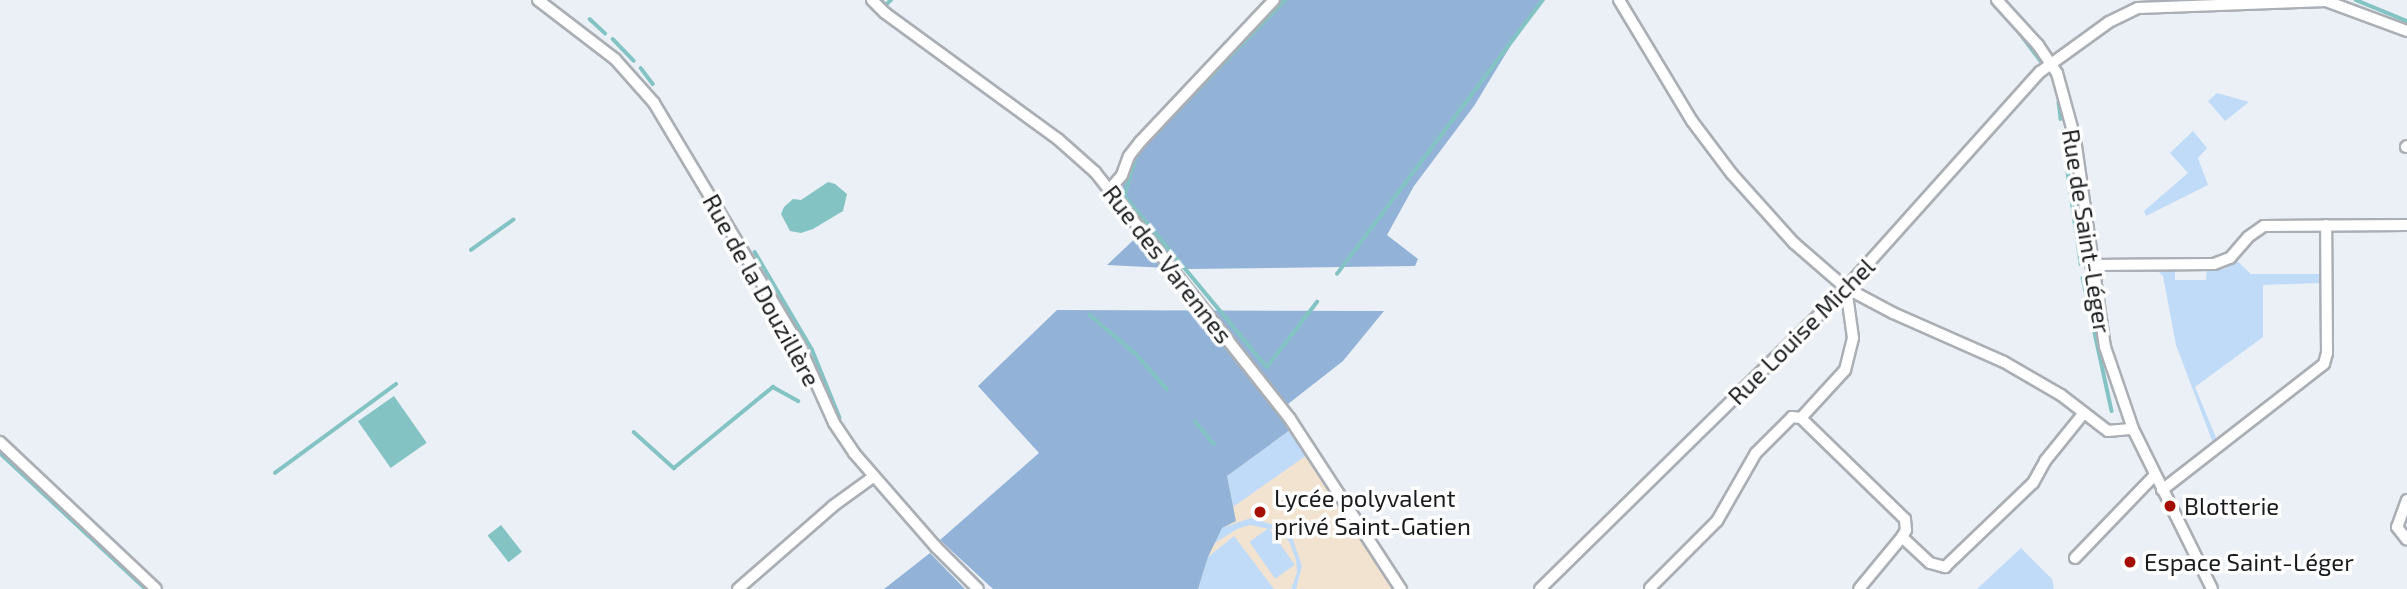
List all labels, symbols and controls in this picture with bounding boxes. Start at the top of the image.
street label: Rue de Saint-Léger [2057,127,2117,335]
street label: Rue des Varennes [1097,179,1239,349]
street label: Rue de la Douzillère [697,189,827,391]
street label: Rue Louise Michel [1722,252,1880,410]
place label: Lycée polyvalent privé Saint-Gatien [1274,484,1471,540]
place label: Blotterie [2184,492,2279,520]
marker: Blotterie [2162,498,2178,514]
marker: Lycée polyvalent privé Saint-Gatien [1252,504,1268,520]
place label: Espace Saint-Léger [2144,548,2354,576]
marker: Espace Saint-Léger [2122,554,2138,570]

